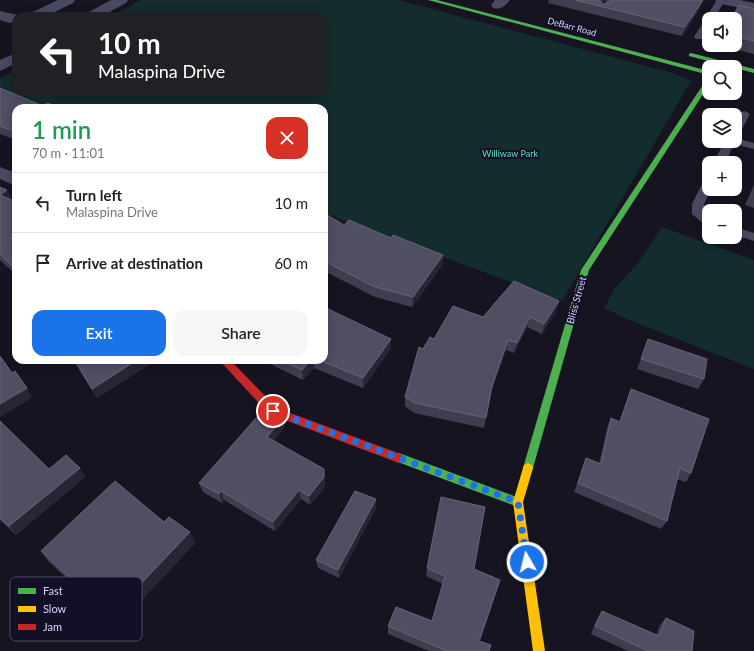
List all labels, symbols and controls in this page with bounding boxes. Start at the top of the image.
map controls [702,12,742,244]
button: sound [702,12,742,52]
street label: DeBarr Road [546,15,598,38]
text: 10 m [98,26,161,60]
icon: left [32,28,84,80]
text: Malaspina Drive [98,60,225,82]
button: search [702,60,742,100]
button: layers [702,108,742,148]
text: 1 min [32,115,91,144]
button: close [266,117,308,159]
text: 70 m · 11:01 [32,145,105,161]
park label: Williwaw Park [482,148,538,159]
button: + [702,156,742,196]
text: Turn left [66,186,122,204]
icon: left [32,192,54,214]
text: 10 m [274,194,308,212]
text: Malaspina Drive [66,204,158,220]
button: − [702,204,742,244]
icon: arrive [32,252,54,274]
text: Arrive at destination [66,254,203,272]
text: 60 m [274,254,308,272]
street label: Bliss Street [564,275,589,325]
button: Exit [32,310,166,356]
button: Share [174,310,308,356]
pin [256,394,290,428]
icon: arrive [262,400,284,422]
position arrow [506,541,548,583]
legend [10,577,142,641]
text: Fast [43,584,63,597]
text: Slow [43,602,67,615]
text: Jam [43,620,62,633]

